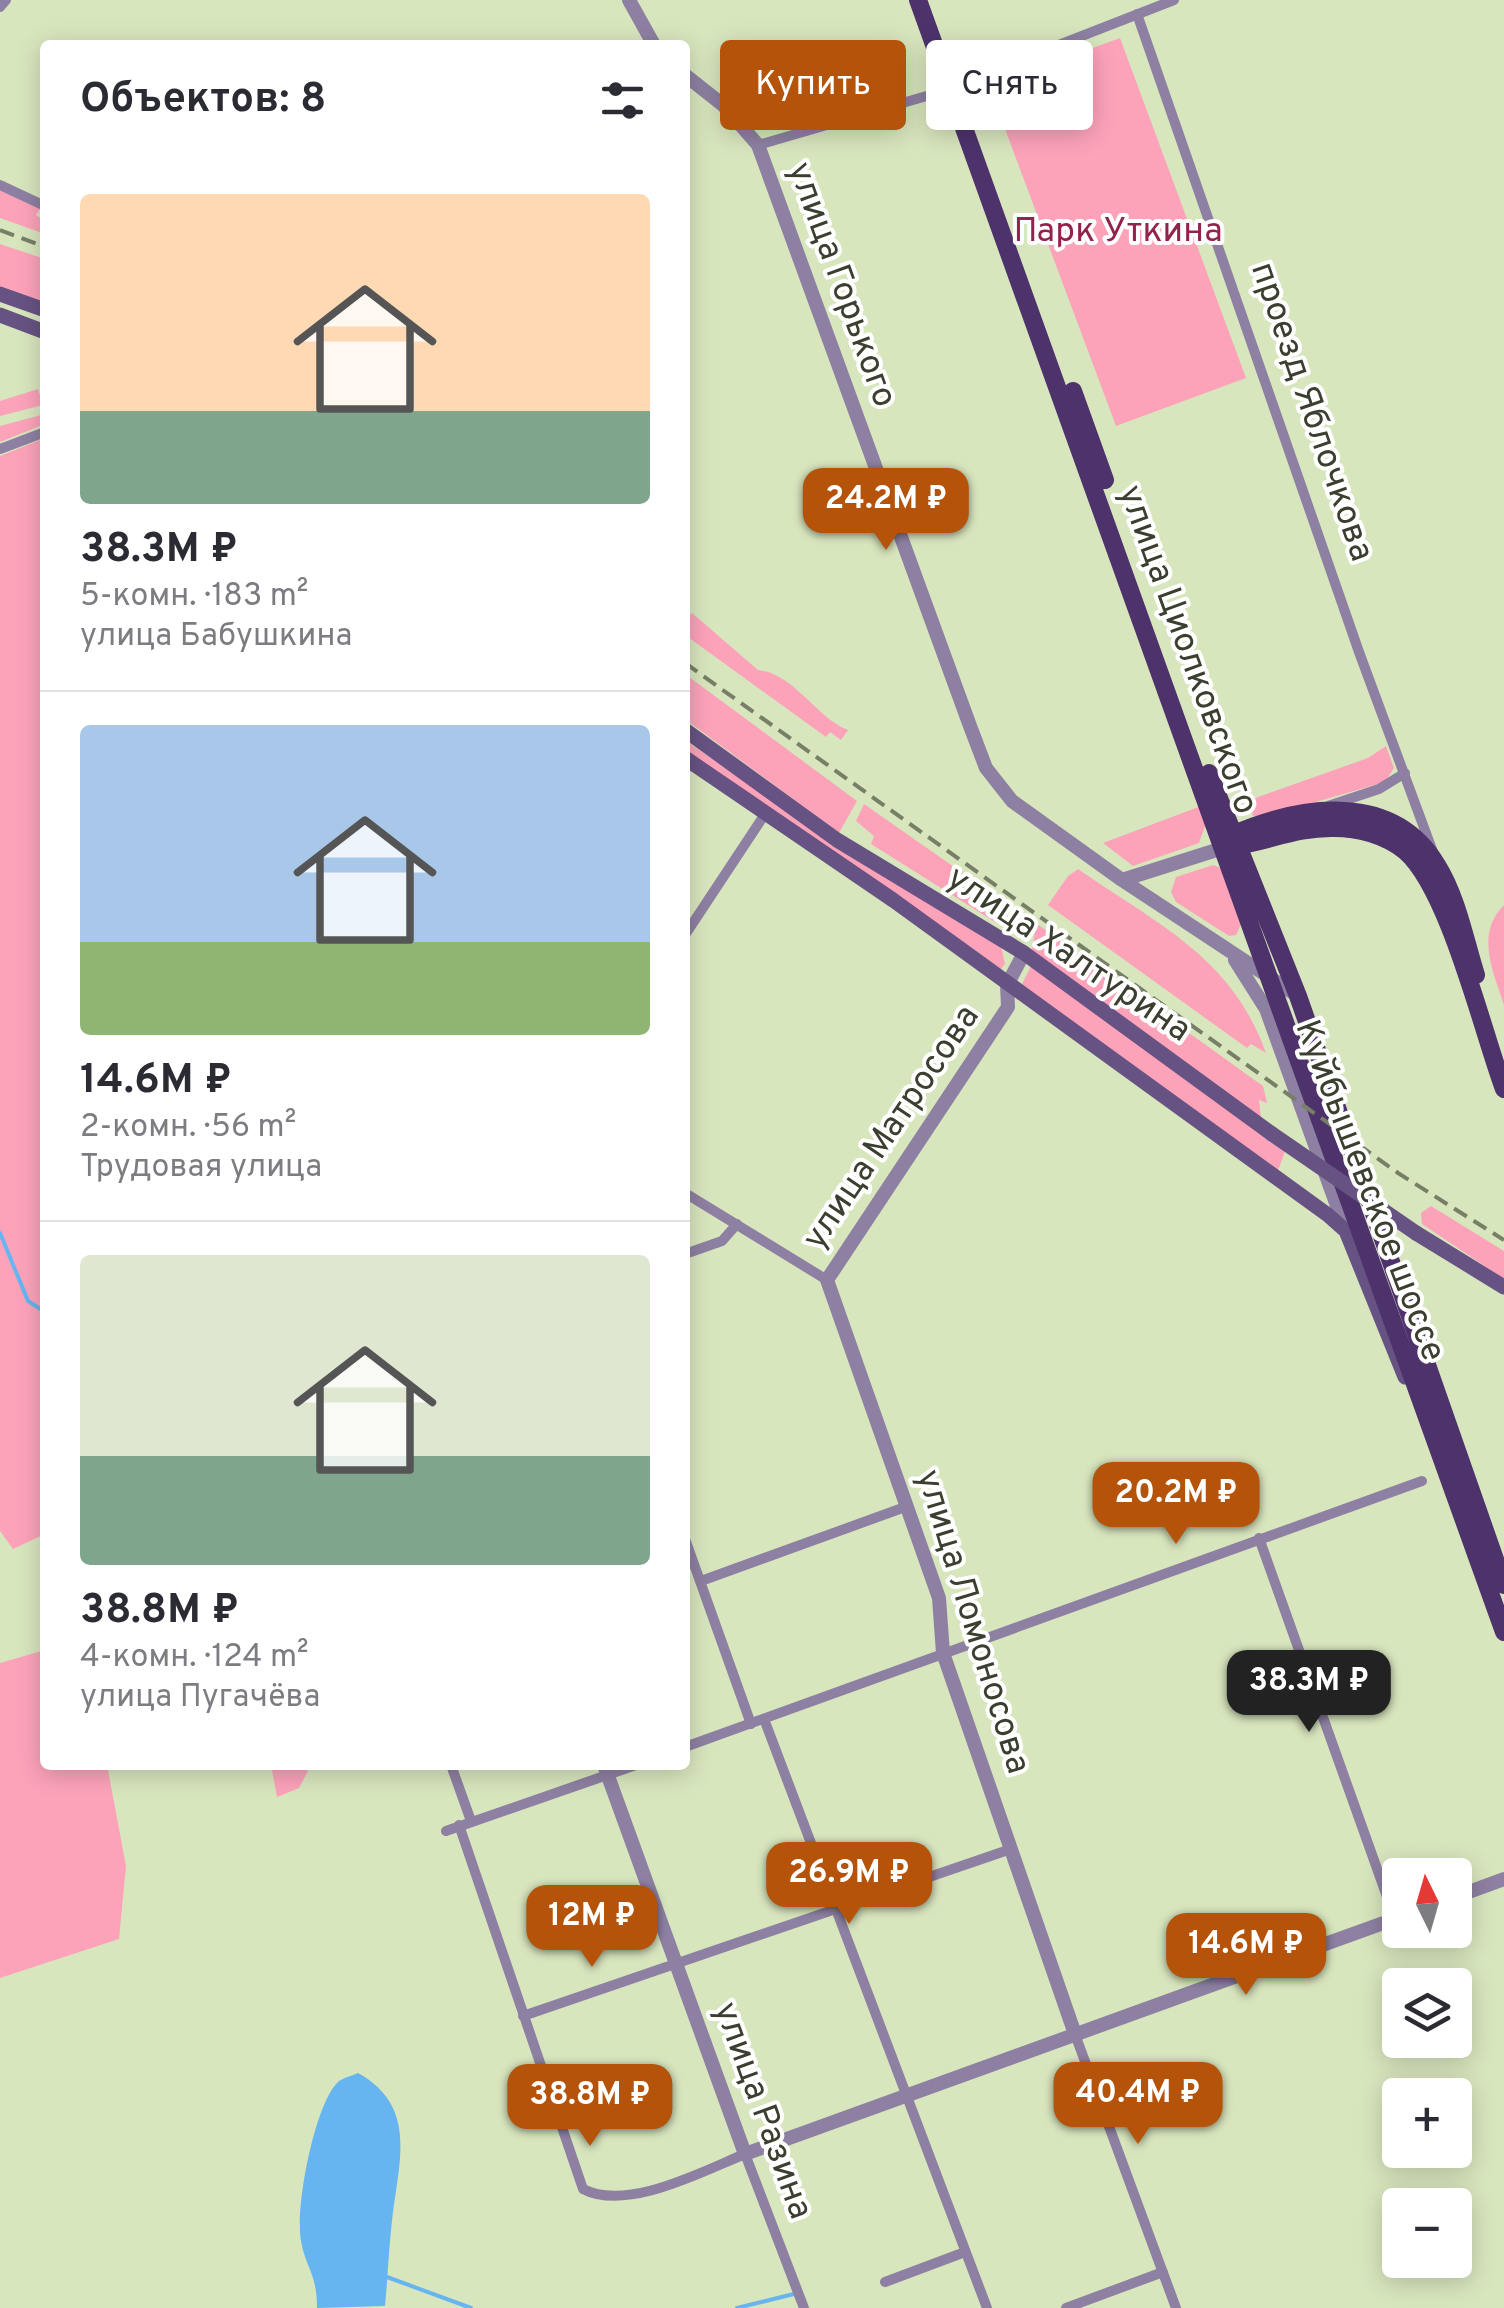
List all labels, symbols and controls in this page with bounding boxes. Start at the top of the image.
chip: Купить [720,40,906,130]
chip: Снять [926,40,1093,130]
icon: filters [595,73,650,128]
text: Объектов: 8 [80,74,326,127]
street label: улица Горького [776,156,906,414]
park label: Парк Уткина [1013,210,1223,254]
street label: проезд Яблочкова [1239,257,1383,567]
icon: home [275,259,455,439]
pin: 24.2M ₽ [794,468,978,553]
street label: улица Циолковского [1107,479,1267,821]
text: 24.2M ₽ [825,480,947,520]
text: 38.3M ₽ [80,524,238,577]
text: 5-комн. · 183 m² [80,577,308,617]
text: улица Бабушкина [80,617,352,657]
icon: home [275,790,455,970]
street label: улица Халтурина [937,857,1199,1053]
street label: улица Матросова [794,997,990,1259]
street label: Куйбышевское шоссе [1284,1014,1454,1368]
text: 14.6M ₽ [80,1055,232,1108]
text: 2-комн. · 56 m² [80,1108,296,1148]
text: Трудовая улица [80,1148,322,1188]
icon: home [275,1320,455,1500]
pin: 20.2M ₽ [1084,1462,1268,1547]
street label: улица Ломоносова [905,1465,1039,1779]
text: 20.2M ₽ [1115,1474,1237,1514]
text: 38.8M ₽ [80,1585,239,1638]
text: 4-комн. · 124 m² [80,1638,309,1678]
pin: 38.3M ₽ [1217,1650,1401,1735]
text: 38.3M ₽ [1249,1662,1369,1702]
text: улица Пугачёва [80,1678,320,1718]
pin: 26.9M ₽ [757,1842,941,1927]
text: 26.9M ₽ [788,1854,910,1894]
north arrow [1382,1858,1472,1948]
map controls [1382,1858,1472,2278]
pin: 12M ₽ [522,1885,662,1970]
text: 12M ₽ [548,1897,636,1937]
pin: 14.6M ₽ [1154,1913,1338,1998]
text: 14.6M ₽ [1188,1925,1304,1965]
button: layers [1382,1968,1472,2058]
street label: улица Разина [702,1997,822,2225]
pin: 40.4M ₽ [1046,2062,1230,2147]
pin: 38.8M ₽ [498,2064,682,2149]
text: 40.4M ₽ [1076,2074,1200,2114]
text: 38.8M ₽ [529,2076,651,2116]
button: + [1382,2078,1472,2168]
button: − [1382,2188,1472,2278]

